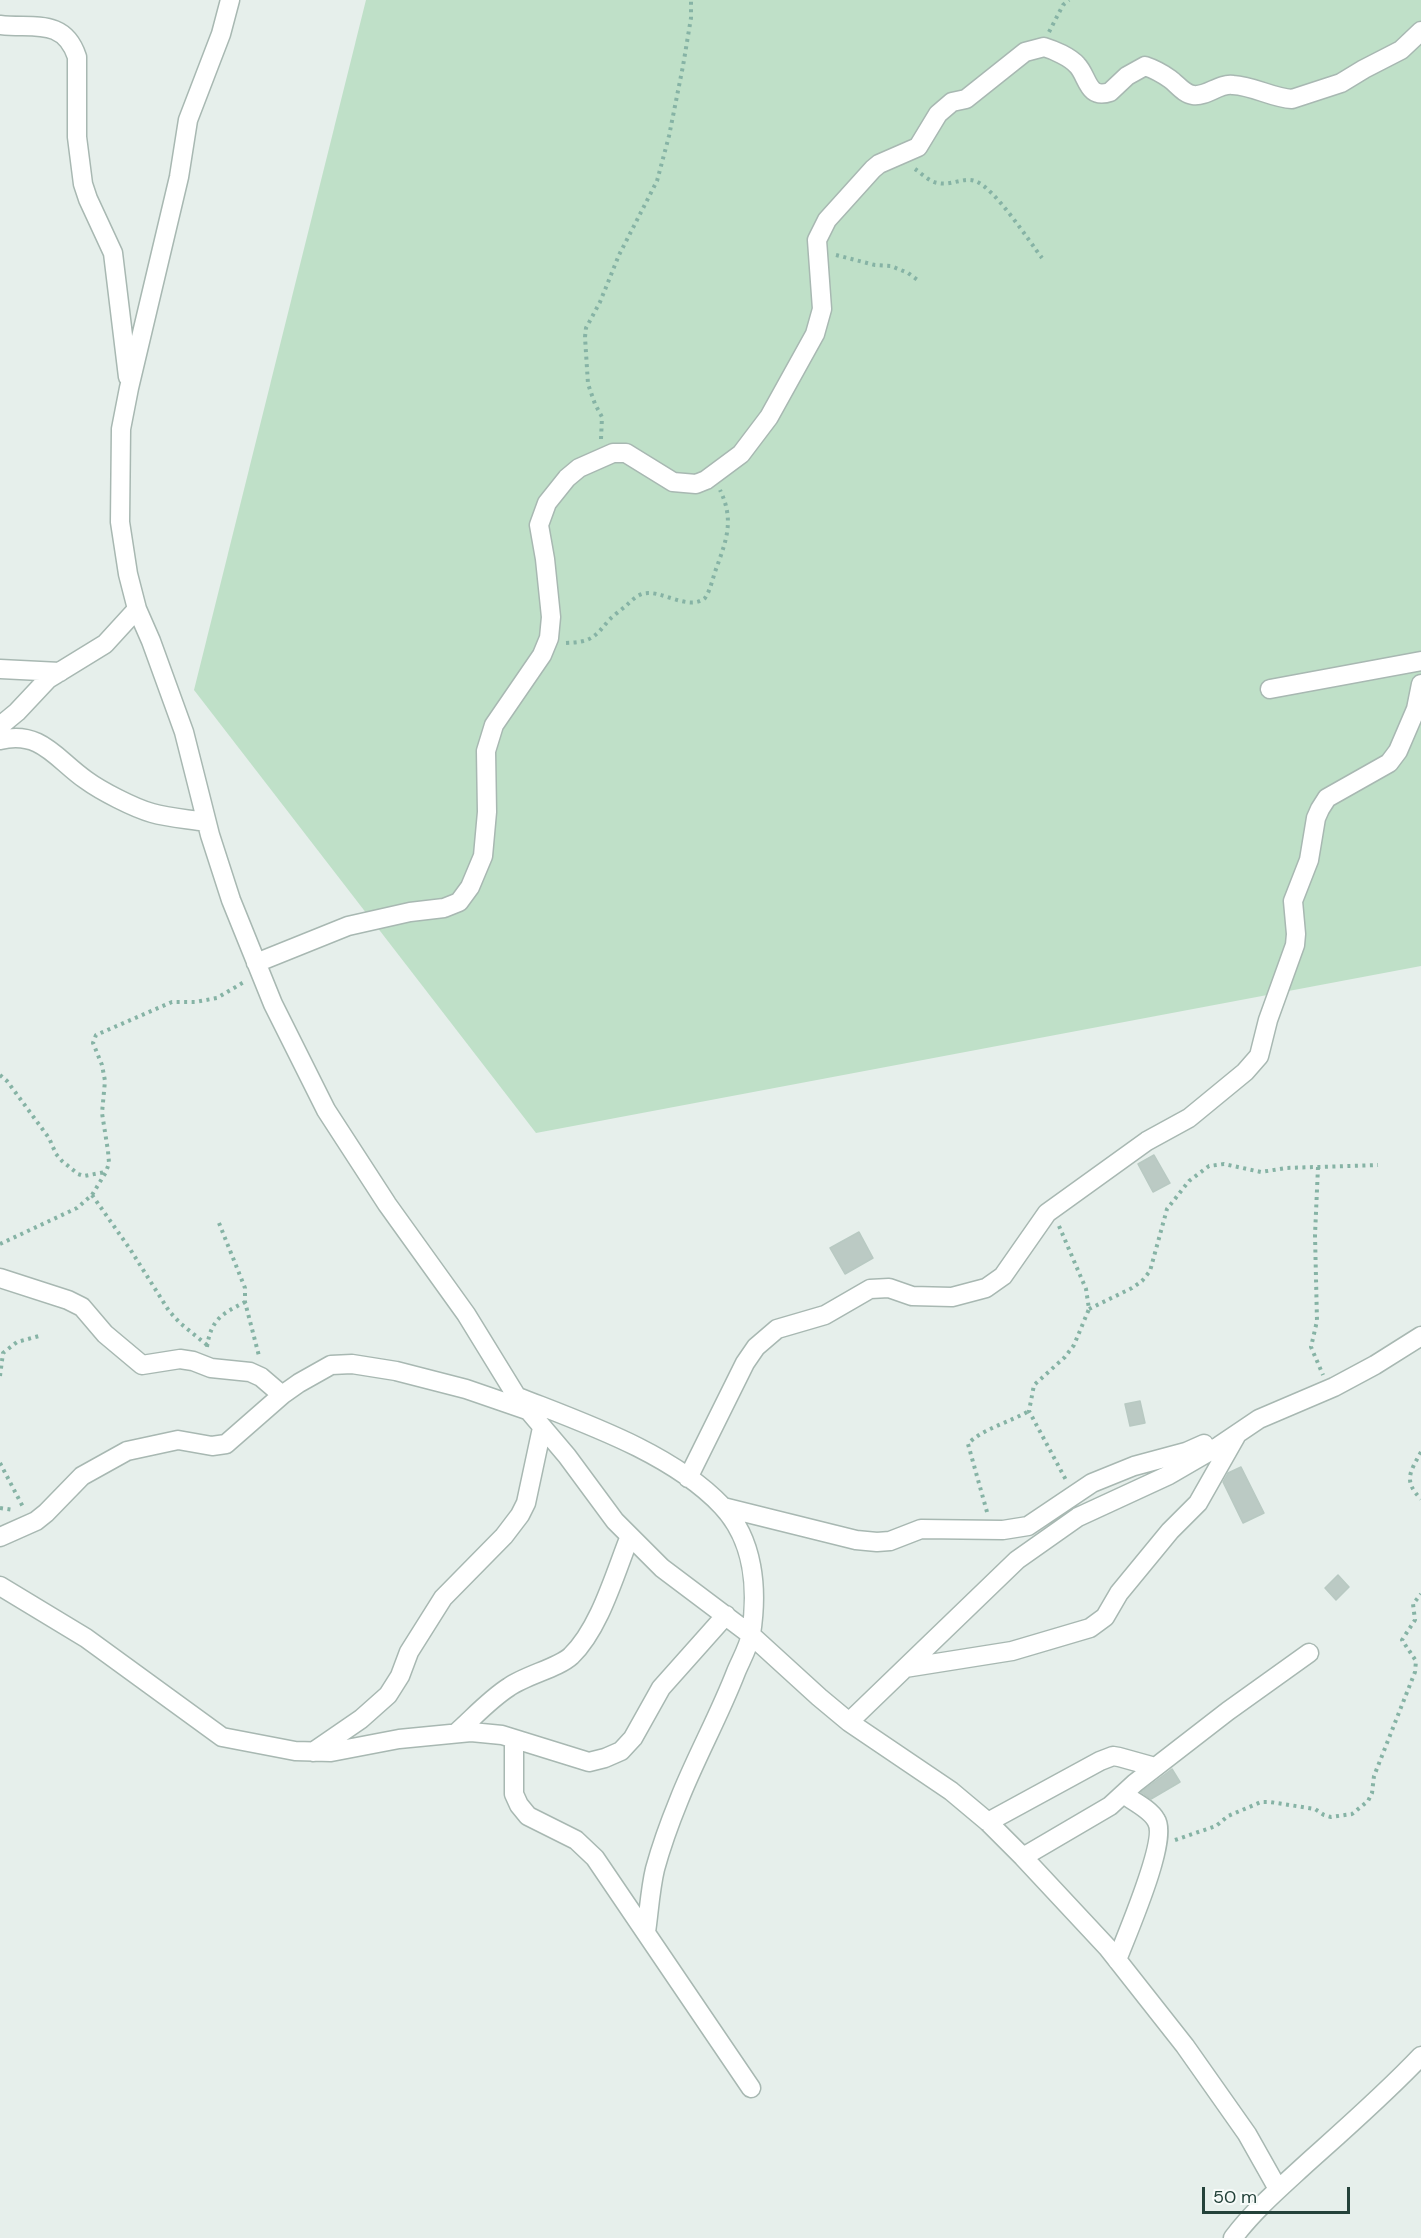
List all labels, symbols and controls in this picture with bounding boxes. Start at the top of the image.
scale bar [1205,2175,1354,2213]
text: 50 m [1213,2185,1257,2209]

